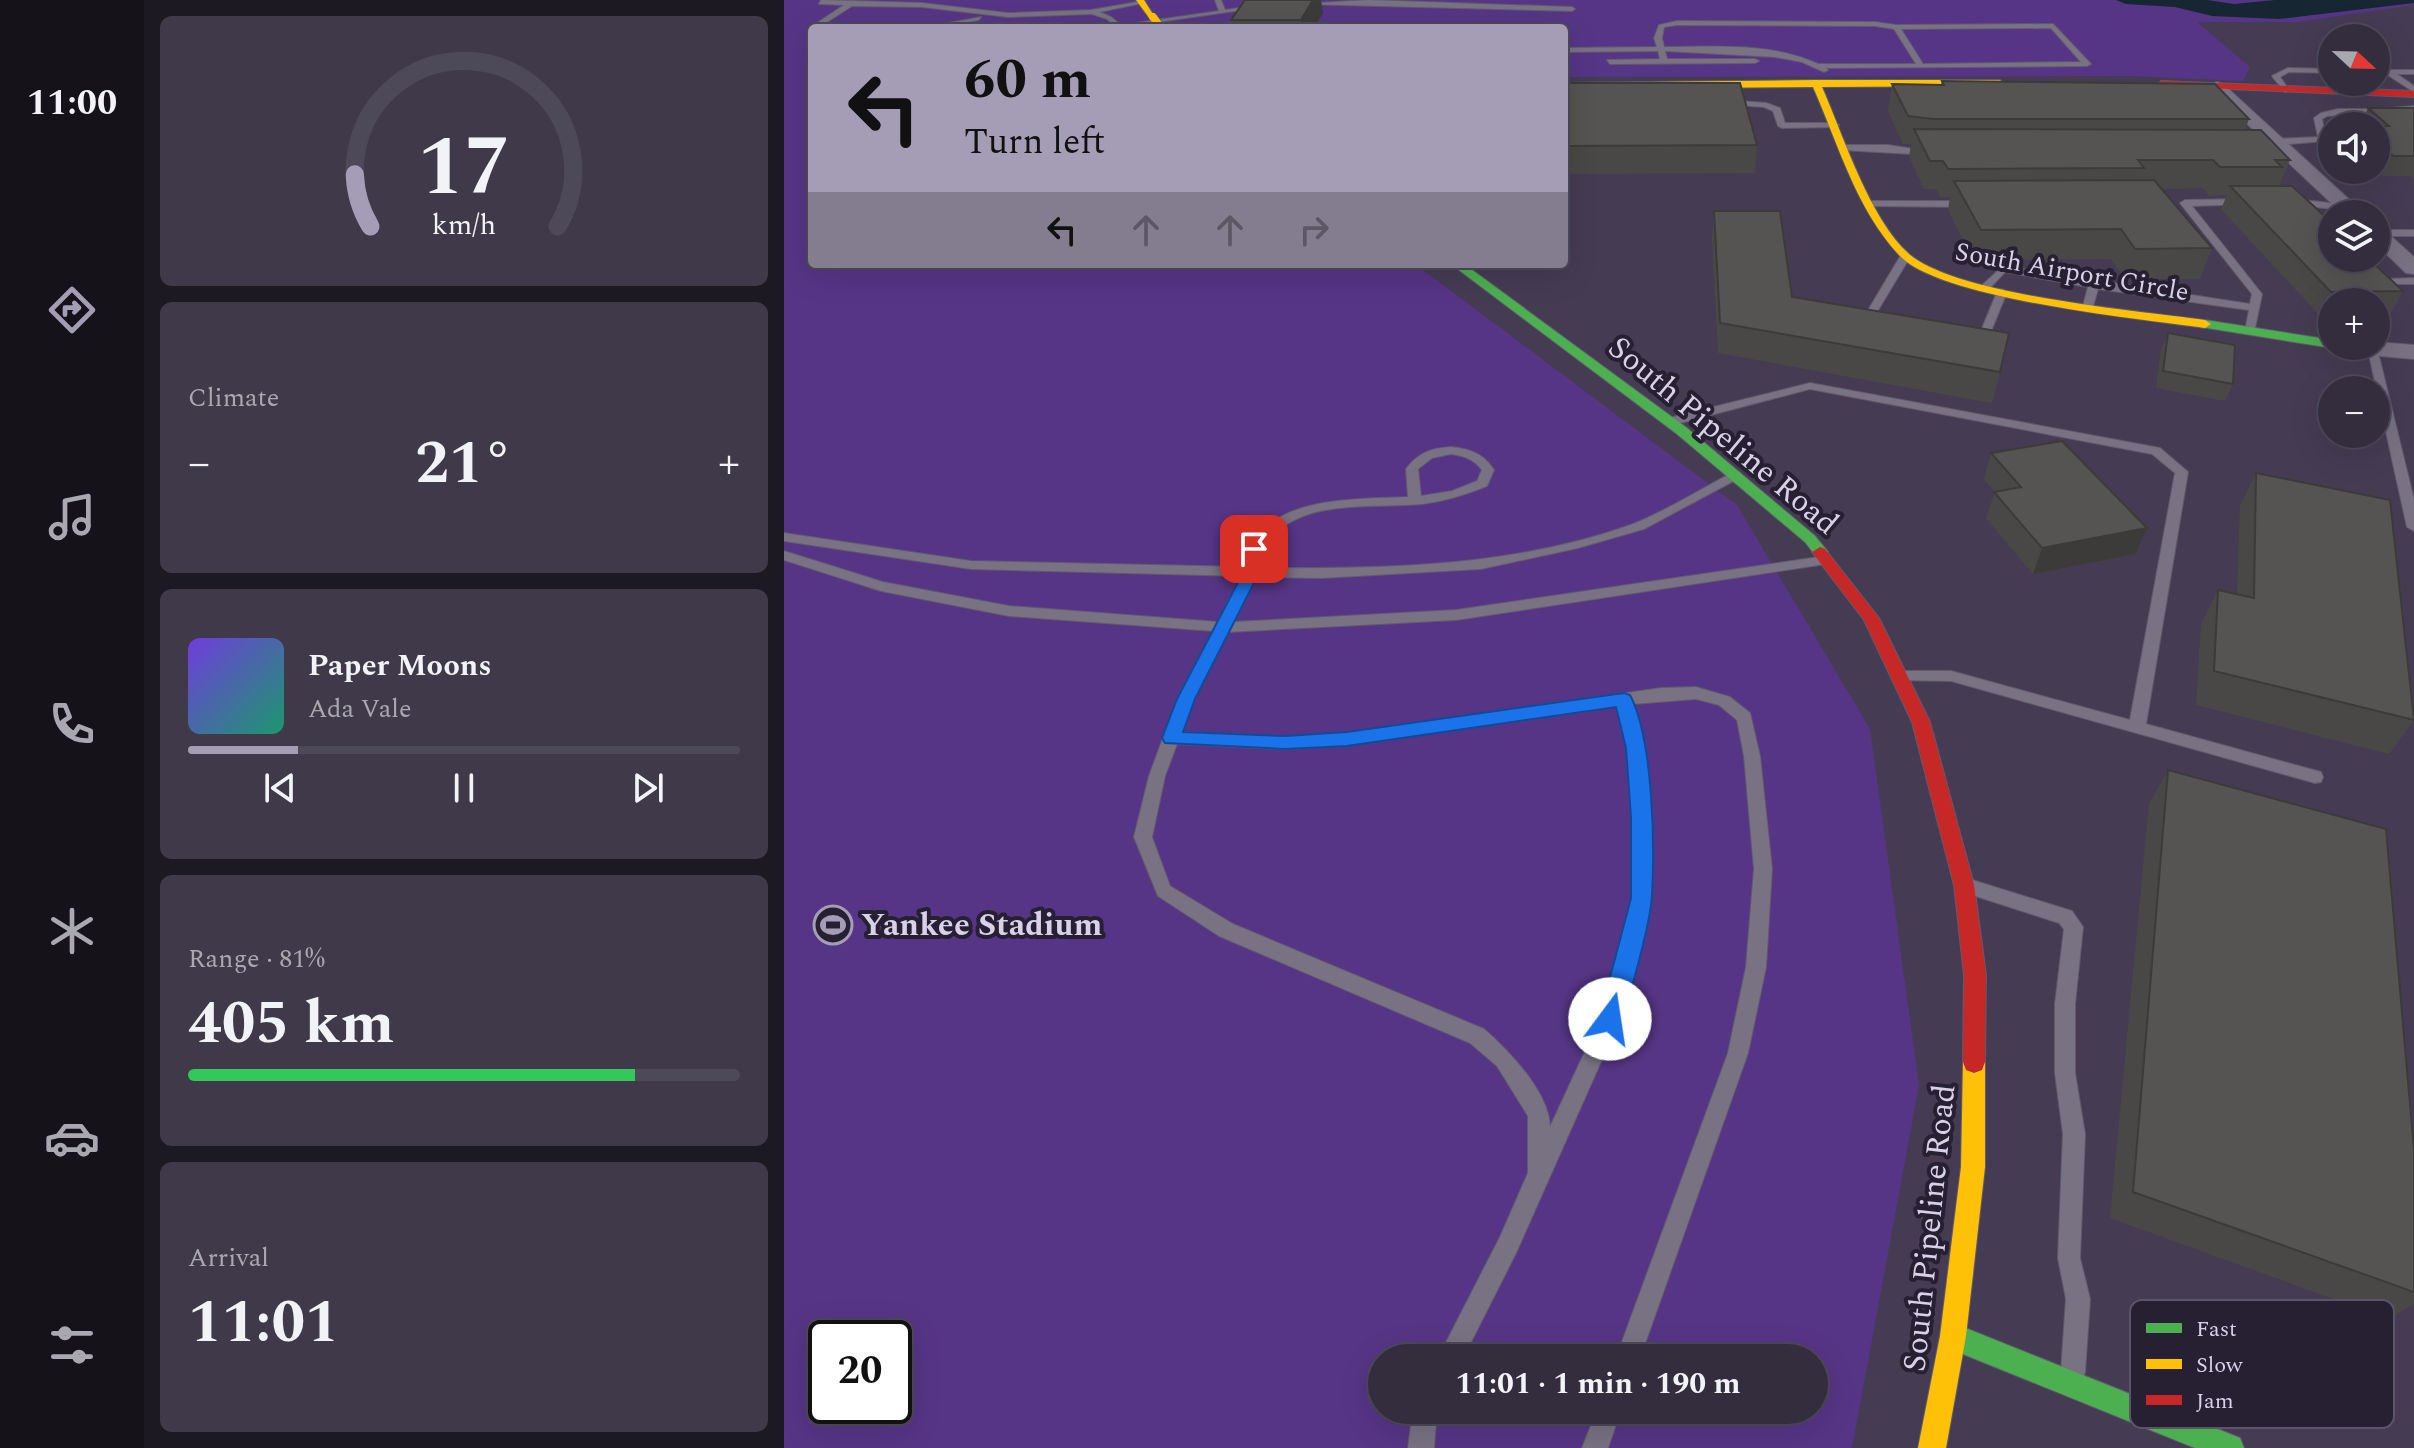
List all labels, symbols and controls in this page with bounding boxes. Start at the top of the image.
north arrow [2318,24,2390,96]
map controls [2318,24,2390,448]
text: 60 m [964,38,1091,123]
icon: left [832,56,936,160]
text: 11:00 [27,76,117,131]
text: 17 [417,105,511,232]
button: sound [2318,112,2390,184]
text: Turn left [964,115,1105,170]
button: layers [2318,200,2390,272]
text: km/h [432,204,496,247]
icon: left [1040,208,1084,252]
icon: ahead [1124,208,1168,252]
icon: ahead [1208,208,1252,252]
icon: right [1292,208,1336,252]
street label: South Airport Circle [1952,232,2192,312]
icon: directions [44,282,100,338]
button: + [2318,288,2390,360]
street label: South Pipeline Road [1597,324,1849,548]
button: − [2318,376,2390,448]
text: Climate [188,378,279,418]
text: 21° [415,418,513,510]
text: − [188,430,210,497]
text: + [718,430,740,497]
icon: music [44,489,100,545]
pin [1220,515,1288,583]
icon: arrive [1232,527,1276,571]
text: Paper Moons [308,643,492,689]
text: Ada Vale [308,689,411,729]
icon: phone [44,696,100,752]
icon: previous [258,766,302,810]
icon: pause [442,766,486,810]
icon: next [626,766,670,810]
place label: Yankee Stadium [861,901,1102,950]
icon: climate [44,903,100,959]
sports icon: Yankee Stadium [812,904,854,946]
text: Range · 81% [188,939,325,979]
position arrow [1568,977,1652,1061]
text: 405 km [188,978,394,1070]
street label: South Pipeline Road [1891,1082,1969,1374]
icon: car [44,1110,100,1166]
text: Arrival [188,1238,269,1278]
text: 11:01 [188,1277,339,1369]
legend [2130,1300,2394,1428]
text: Fast [2196,1313,2237,1346]
icon: filters [44,1317,100,1373]
speed limit sign: 20 [808,1320,912,1424]
text: Slow [2196,1349,2244,1382]
text: 11:01 · 1 min · 190 m [1455,1361,1741,1407]
text: Jam [2196,1385,2234,1418]

